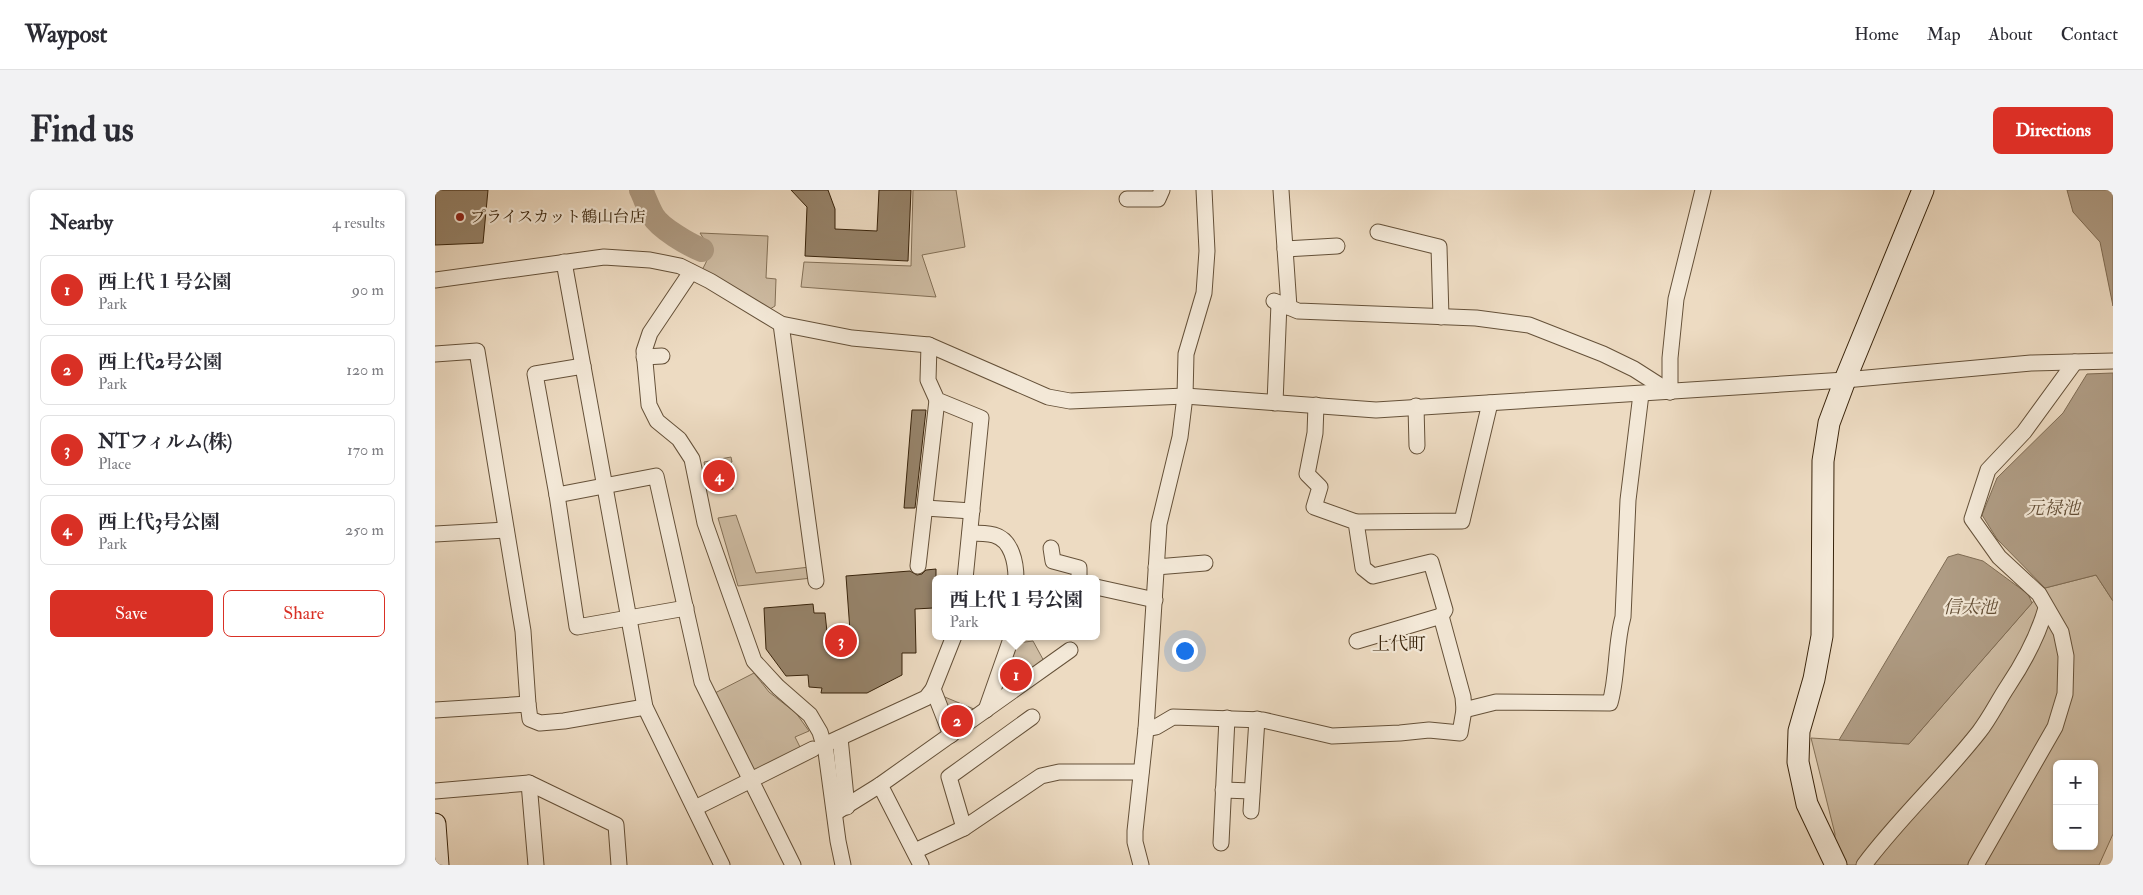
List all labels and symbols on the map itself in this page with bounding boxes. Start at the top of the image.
place label: プライスカット鶴山台店 [470,207,645,227]
marker: プライスカット鶴山台店 [454,211,466,223]
pin: 4 [703,457,735,495]
water label: 元禄池 [2026,497,2082,520]
water label: 信太池 [1943,596,1999,619]
pin: 3 [825,622,857,660]
district label: 上代町 [1372,633,1426,656]
your location [1172,638,1198,664]
pin: 1 [1000,656,1032,694]
pin: 2 [941,702,973,740]

